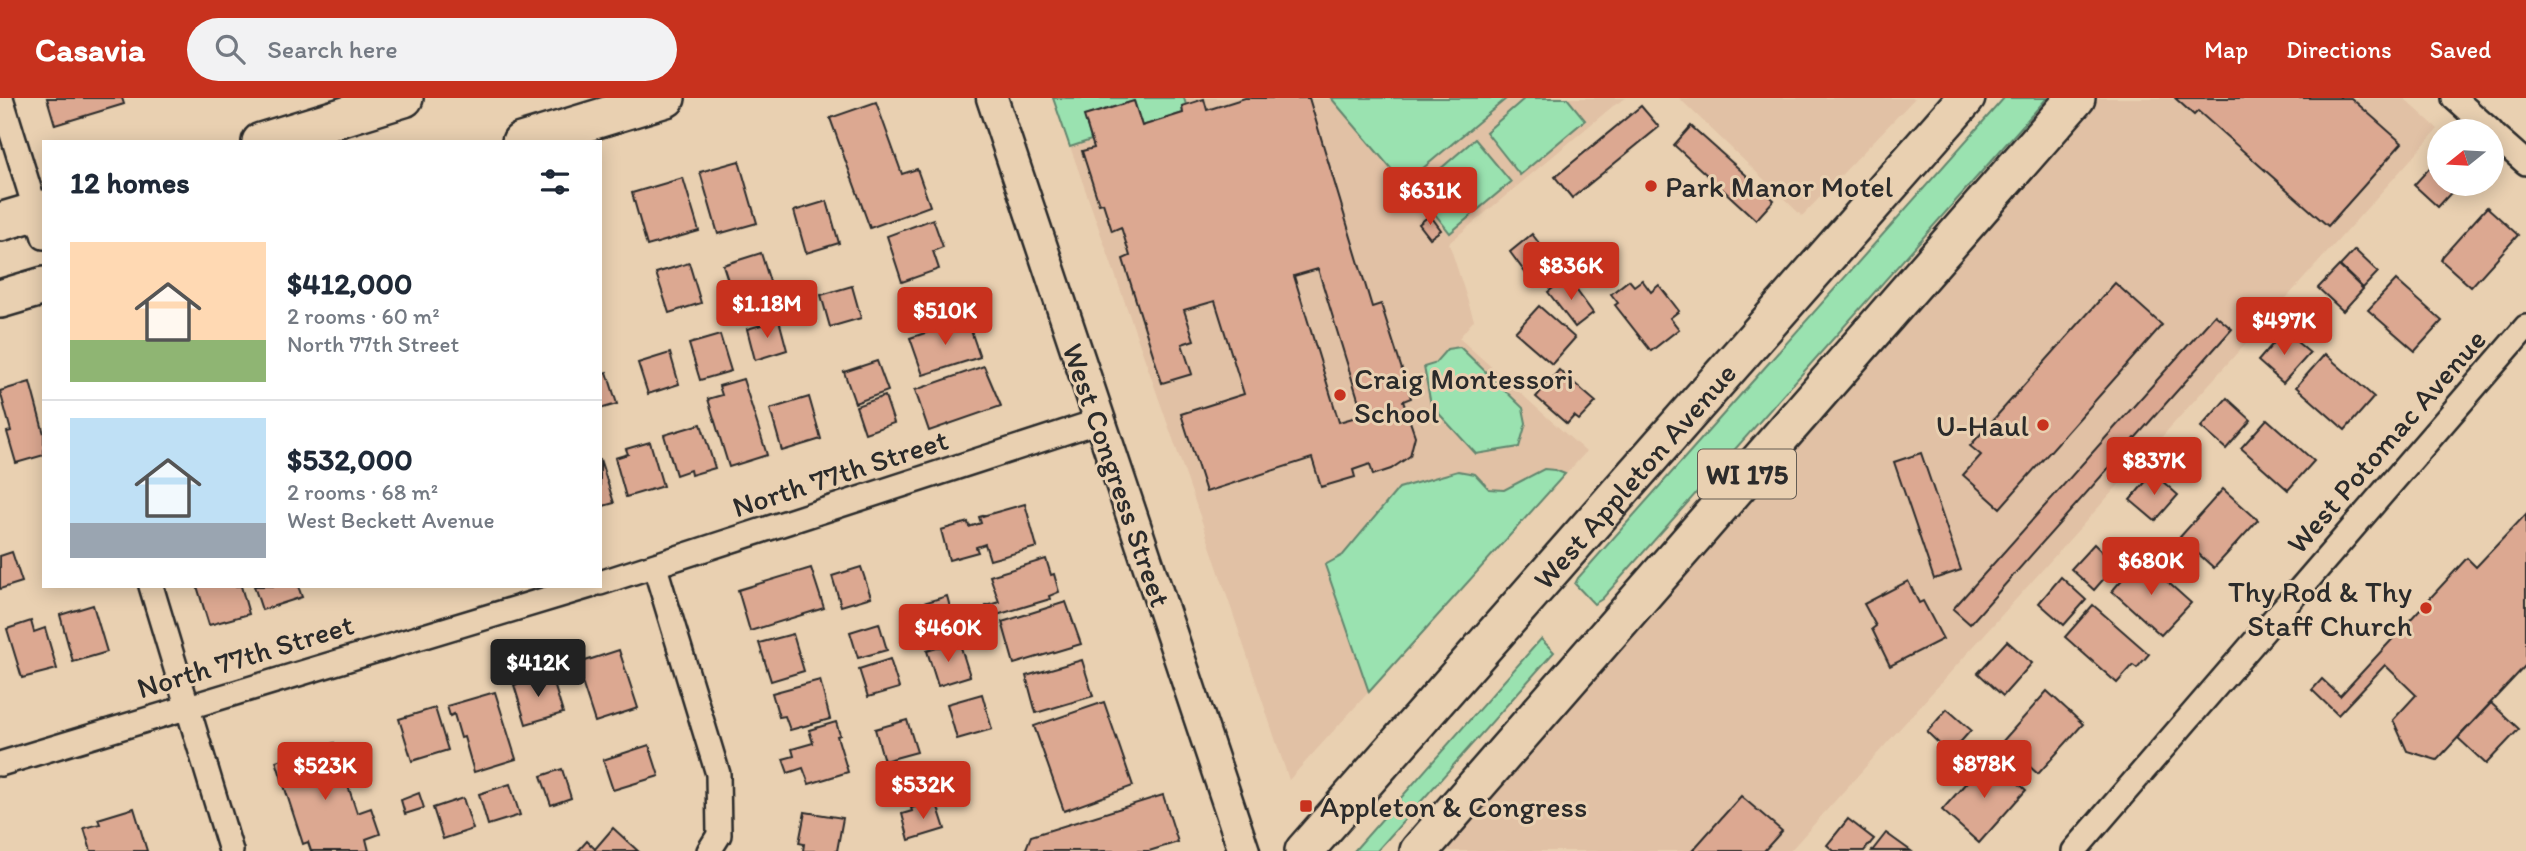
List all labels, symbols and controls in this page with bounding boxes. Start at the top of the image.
search box [187,18,677,81]
text: Casavia [35,30,145,69]
icon: search [211,30,249,68]
text: Search here [267,33,398,65]
text: Map [2204,35,2248,64]
text: Directions [2286,35,2392,64]
text: Saved [2430,35,2491,64]
north arrow [2427,119,2504,196]
map controls [2427,119,2504,196]
icon: filters [536,163,574,201]
text: 12 homes [70,164,190,201]
pin: $631K [1381,167,1479,227]
place label: Park Manor Motel [1665,168,1894,205]
text: $631K [1399,176,1461,204]
marker: Park Manor Motel [1643,178,1659,194]
pin: $836K [1522,242,1620,302]
text: $836K [1539,251,1603,279]
text: $412,000 [287,265,413,302]
icon: home [126,270,210,354]
pin: $1.18M [710,280,824,340]
pin: $510K [896,288,994,347]
text: $1.18M [732,289,802,317]
text: $510K [913,296,977,324]
pin: $497K [2235,298,2333,357]
text: 2 rooms · 60 m² [287,302,440,330]
text: $497K [2252,306,2316,334]
street label: West Potomac Avenue [2278,321,2494,561]
text: North 77th Street [287,330,459,358]
street label: West Congress Street [1055,338,1179,612]
street label: West Appleton Avenue [1525,354,1744,596]
place label: Craig Montessori School [1354,360,1574,431]
marker: Craig Montessori School [1332,387,1348,403]
place label: U-Haul [1936,407,2030,444]
marker: U-Haul [2035,417,2051,433]
street label: North 77th Street [728,421,952,525]
pin: $837K [2105,438,2203,497]
text: $532,000 [287,441,413,478]
icon: home [126,446,210,530]
text: $837K [2123,446,2185,474]
road number: WI 175 [1698,450,1796,498]
text: 2 rooms · 68 m² [287,478,438,506]
text: West Beckett Avenue [287,506,495,534]
pin: $680K [2102,538,2200,597]
text: $680K [2118,546,2184,574]
place label: Thy Rod & Thy Staff Church [2228,573,2412,644]
marker: Thy Rod & Thy Staff Church [2418,600,2434,616]
pin: $460K [899,604,997,664]
street label: North 77th Street [132,606,358,706]
text: $460K [915,613,981,641]
pin: $412K [489,640,587,699]
text: $412K [507,648,569,676]
pin: $878K [1935,740,2033,800]
pin: $523K [276,742,374,802]
text: $878K [1953,749,2015,777]
text: $523K [293,751,357,779]
pin: $532K [874,762,972,821]
text: $532K [891,770,955,798]
place label: Appleton & Congress [1320,788,1587,825]
marker: Appleton & Congress [1298,798,1314,814]

